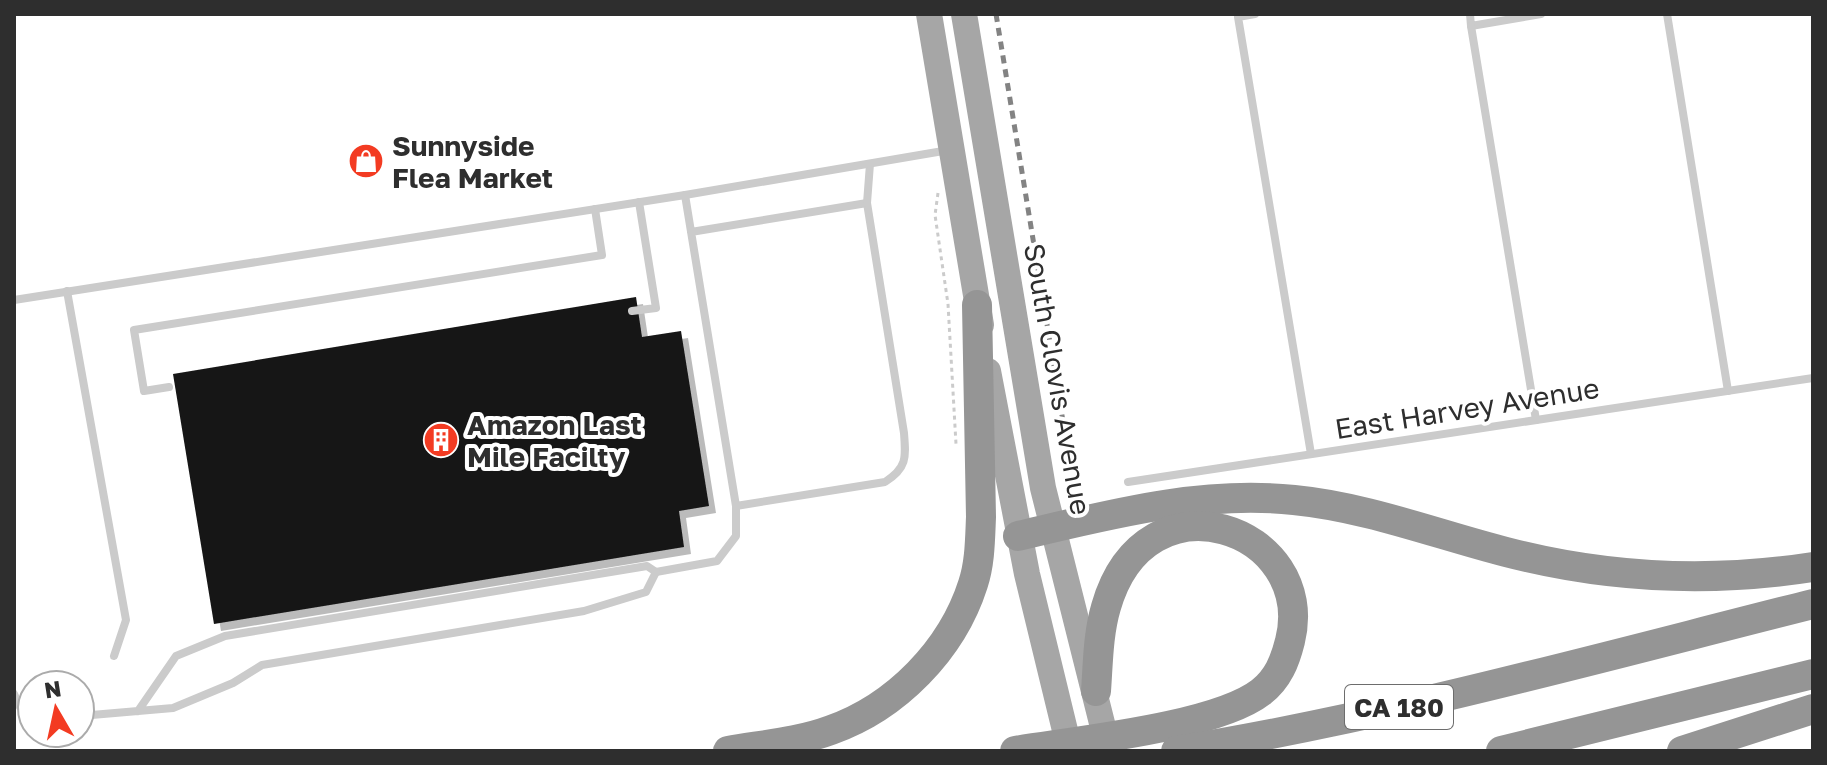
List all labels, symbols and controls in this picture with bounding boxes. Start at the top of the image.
place label: Sunnyside Flea Market [392,129,553,194]
shop icon: Sunnyside Flea Market [347,142,385,180]
street label: South Clovis Avenue [1018,241,1098,517]
street label: East Harvey Avenue [1333,371,1601,445]
place label: Amazon Last Mile Facilty [467,408,642,473]
building icon: Amazon Last Mile Facilty [422,421,460,459]
north arrow [16,669,96,749]
text: N [42,674,63,703]
road number: CA 180 [1345,685,1453,729]

